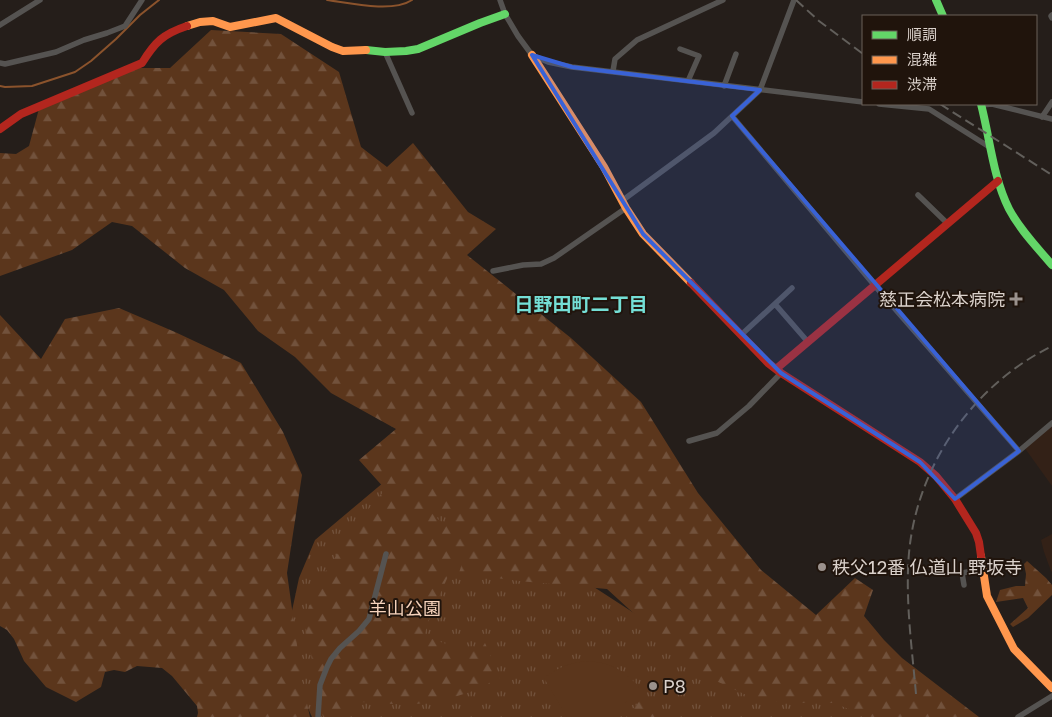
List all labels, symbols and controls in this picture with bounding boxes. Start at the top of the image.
legend [862,15,1037,105]
text: 順調 [907,25,937,43]
text: 混雑 [907,50,937,68]
text: 渋滞 [907,75,937,93]
place label: 慈正会松本病院 [879,288,1005,310]
district label: 日野田町二丁目 [514,292,648,315]
marker: 慈正会松本病院 [1009,292,1023,306]
place label: 秩父12番 仏道山 野坂寺 [832,556,1022,578]
marker: 秩父12番 仏道山 野坂寺 [816,561,828,573]
park label: 羊山公園 [369,597,441,619]
place label: P8 [663,675,686,697]
marker: P8 [647,680,659,692]

